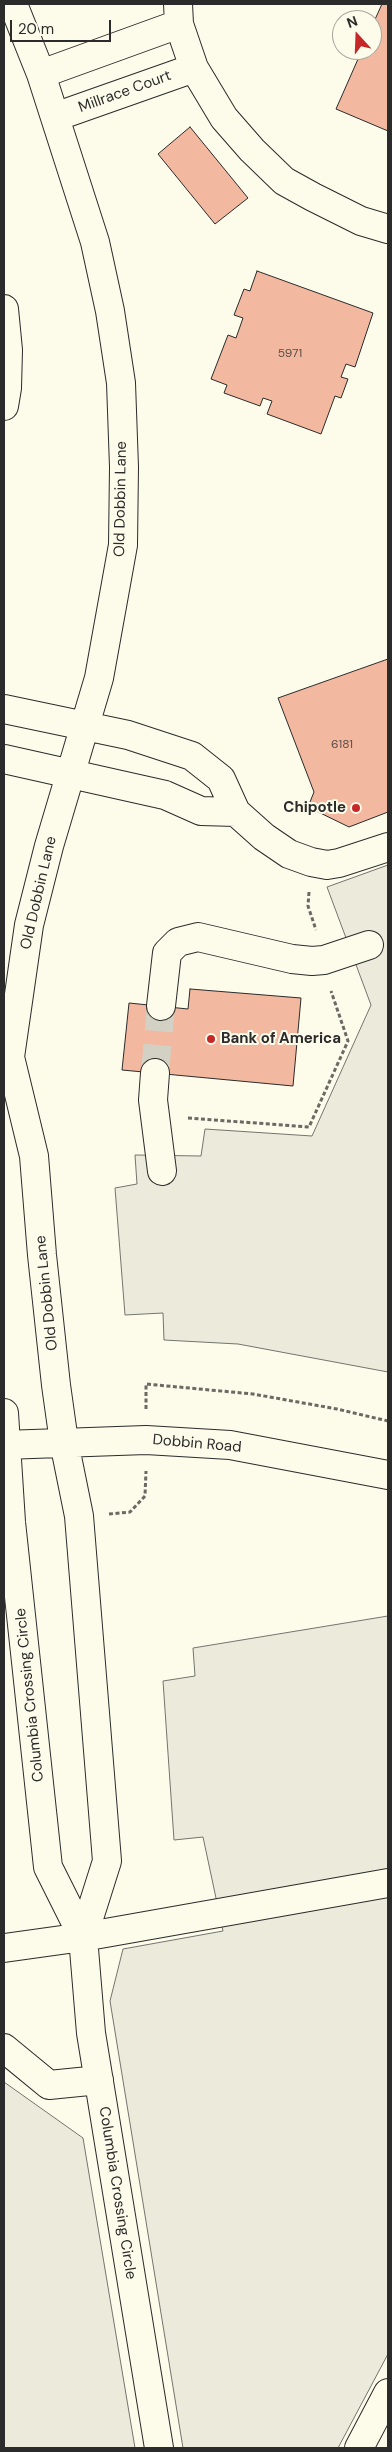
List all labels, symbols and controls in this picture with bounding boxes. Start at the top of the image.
scale bar [12,10,114,42]
north arrow [332,10,382,60]
text: N [344,12,360,32]
text: 20 m [18,19,54,39]
street label: Millrace Court [76,67,174,117]
house number: 5971 [278,347,302,361]
street label: Old Dobbin Lane [111,441,131,557]
house number: 6181 [331,738,353,752]
place label: Chipotle [283,799,346,817]
marker: Chipotle [350,802,362,814]
street label: Old Dobbin Lane [17,835,61,951]
place label: Bank of America [221,1030,341,1048]
marker: Bank of America [205,1033,217,1045]
street label: Old Dobbin Lane [32,1235,62,1351]
street label: Dobbin Road [152,1431,242,1457]
street label: Columbia Crossing Circle [12,1607,48,1783]
street label: Columbia Crossing Circle [94,2105,140,2281]

